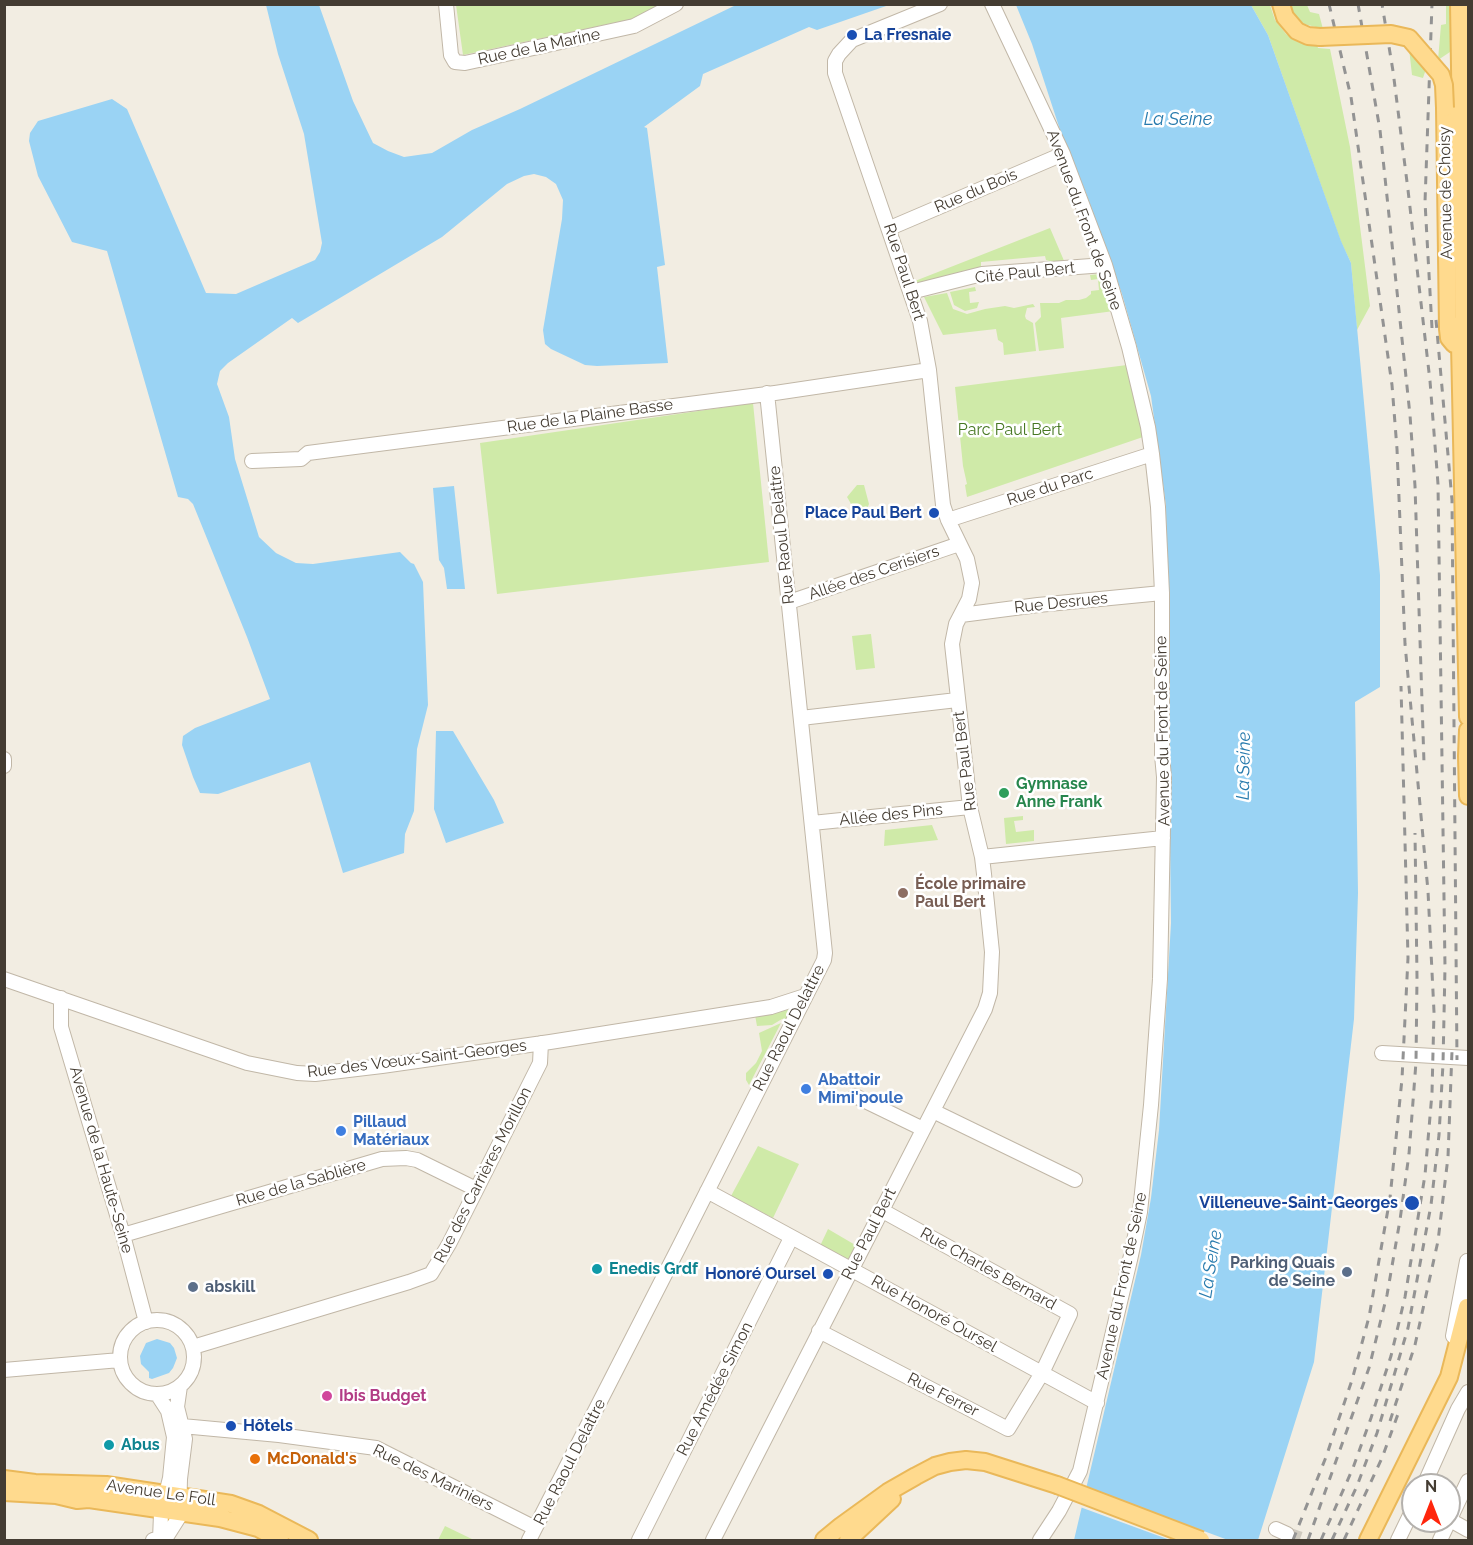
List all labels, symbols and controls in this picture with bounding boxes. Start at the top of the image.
street label: Rue de la Marine [476,25,602,69]
place label: La Fresnaie [864,25,951,45]
marker: La Fresnaie [845,28,859,42]
water label: La Seine [1144,109,1212,131]
street label: Avenue de Choisy [1435,126,1457,260]
street label: Avenue du Front de Seine [1042,127,1126,313]
street label: Rue du Bois [932,165,1020,217]
street label: Rue Paul Bert [879,221,929,323]
street label: Cité Paul Bert [974,258,1076,288]
street label: Rue de la Plaine Basse [506,395,674,437]
park label: Parc Paul Bert [958,420,1062,440]
street label: Rue du Parc [1004,464,1096,510]
street label: Rue Raoul Delattre [765,465,799,605]
place label: Place Paul Bert [805,503,922,523]
marker: Place Paul Bert [927,506,941,520]
street label: Allée des Cerisiers [806,542,942,604]
street label: Rue Desrues [1013,589,1109,617]
street label: Avenue du Front de Seine [1152,635,1174,827]
street label: Rue Paul Bert [949,710,981,812]
water label: La Seine [1233,732,1255,800]
place label: Gymnase Anne Frank [1016,774,1102,812]
marker: Gymnase Anne Frank [997,786,1011,800]
street label: Allée des Pins [838,800,944,830]
place label: École primaire Paul Bert [915,874,1026,912]
marker: École primaire Paul Bert [896,886,910,900]
street label: Rue Raoul Delattre [749,962,829,1094]
street label: Rue des Vœux-Saint-Georges [306,1036,528,1082]
street label: Avenue de la Haute-Seine [65,1064,137,1256]
place label: Abattoir Mimi'poule [818,1070,903,1108]
marker: Abattoir Mimi'poule [799,1082,813,1096]
street label: Rue des Carrières Morillon [430,1084,536,1266]
place label: Pillaud Matériaux [353,1112,429,1150]
marker: Pillaud Matériaux [334,1124,348,1138]
street label: Rue de la Sablière [234,1155,368,1211]
street label: Rue Paul Bert [838,1185,900,1283]
street label: Avenue du Front de Seine [1093,1191,1151,1381]
place label: Villeneuve-Saint-Georges [1199,1193,1398,1213]
marker: Villeneuve-Saint-Georges [1403,1194,1421,1212]
street label: Rue Charles Bernard [917,1224,1059,1314]
water label: La Seine [1195,1228,1227,1300]
place label: Parking Quais de Seine [1230,1253,1335,1291]
place label: Enedis Grdf [609,1259,698,1279]
marker: Enedis Grdf [590,1262,604,1276]
place label: Honoré Oursel [705,1264,816,1284]
marker: Parking Quais de Seine [1340,1265,1354,1279]
marker: Honoré Oursel [821,1267,835,1281]
street label: Rue Honoré Oursel [868,1271,1000,1357]
place label: abskill [205,1277,255,1297]
marker: abskill [186,1280,200,1294]
street label: Rue Amédée Simon [673,1319,757,1459]
street label: Rue Ferrer [904,1369,982,1421]
place label: Ibis Budget [339,1386,426,1406]
marker: Ibis Budget [320,1389,334,1403]
street label: Rue Raoul Delattre [530,1396,610,1528]
place label: Hôtels [243,1416,293,1436]
marker: Hôtels [224,1419,238,1433]
place label: Abus [121,1435,160,1455]
marker: Abus [102,1438,116,1452]
street label: Rue des Mariniers [370,1440,496,1516]
place label: McDonald's [267,1449,357,1469]
marker: McDonald's [248,1452,262,1466]
north arrow [1401,1473,1461,1533]
street label: Avenue Le Foll [105,1476,217,1510]
text: N [1425,1477,1437,1496]

